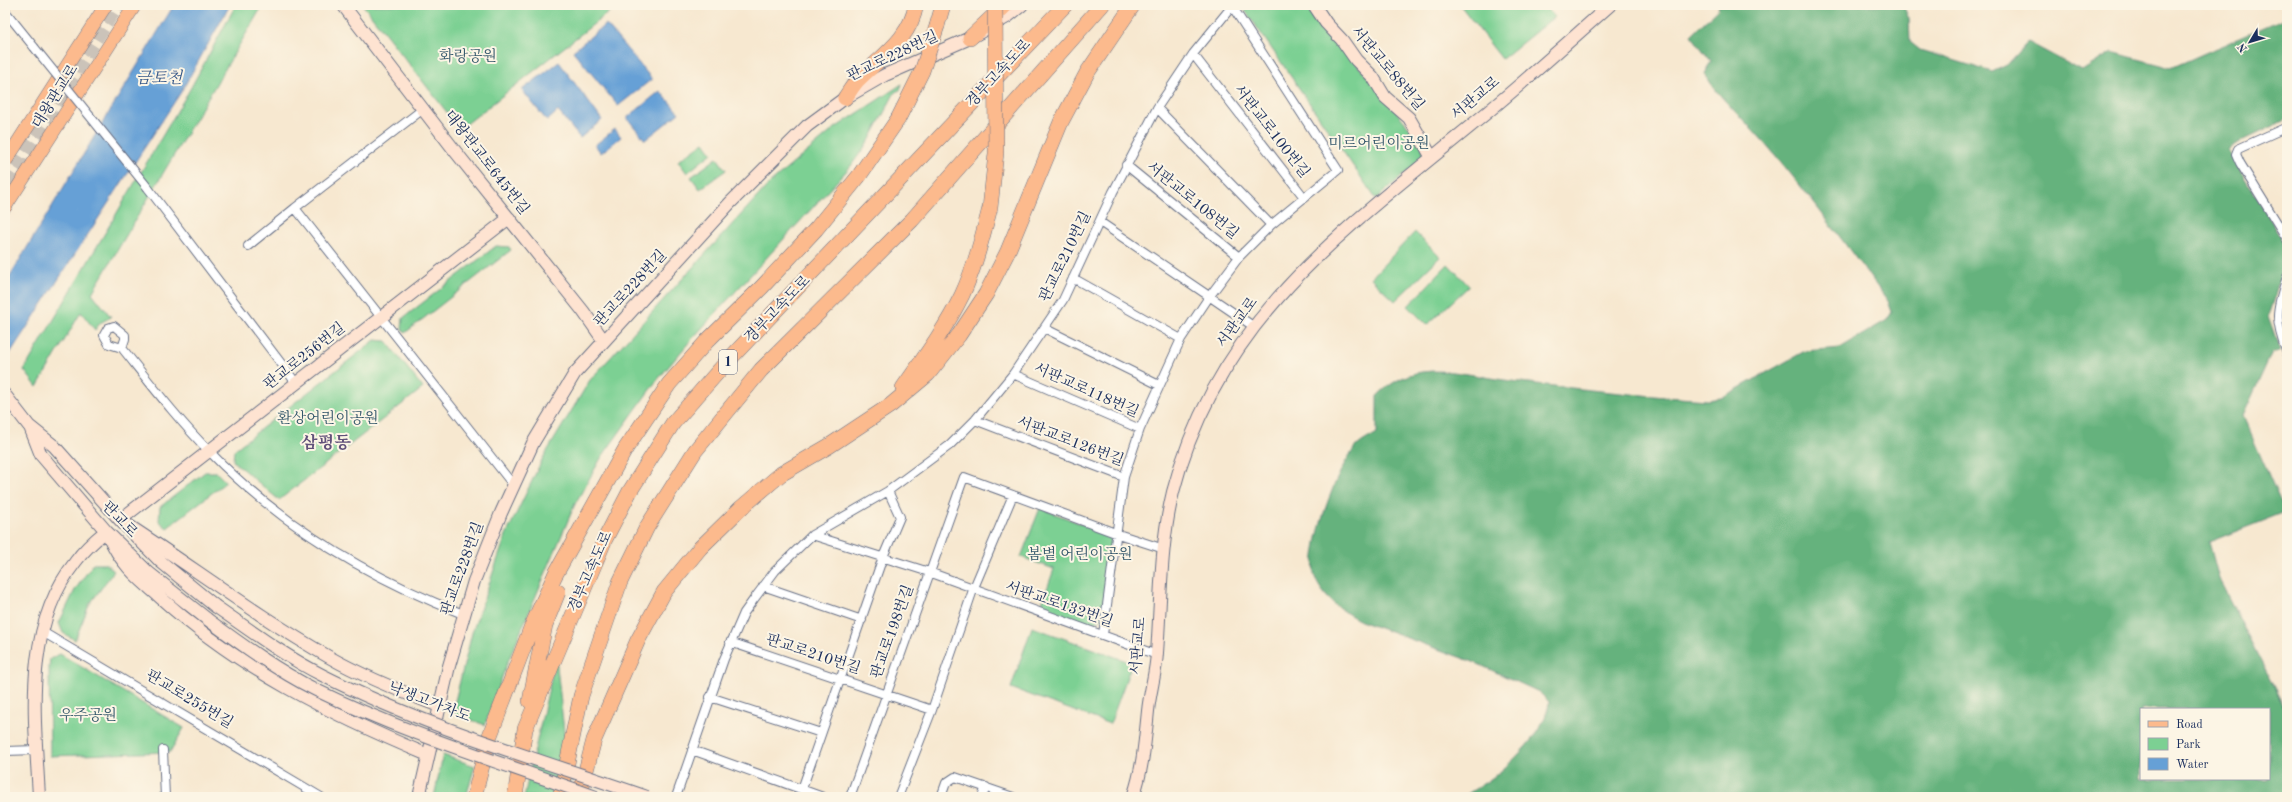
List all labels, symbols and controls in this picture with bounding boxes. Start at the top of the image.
north arrow [2230,22,2270,62]
street label: 서판교로88번길 [1348,23,1428,114]
street label: 판교로228번길 [844,28,941,85]
street label: 경부고속도로 [962,35,1034,111]
text: N [2236,40,2250,54]
park label: 화랑공원 [439,48,497,65]
street label: 대왕판교로 [29,61,82,132]
water label: 금토천 [136,69,184,87]
street label: 서판교로 [1448,73,1503,123]
street label: 서판교로100번길 [1230,82,1313,181]
street label: 대왕판교로645번길 [441,107,533,218]
park label: 미르어린이공원 [1328,135,1430,152]
street label: 서판교로108번길 [1143,158,1242,242]
street label: 판교로210번길 [1036,209,1094,305]
street label: 판교로228번길 [590,246,670,330]
street label: 경부고속도로 [741,272,814,346]
street label: 서판교로 [1213,294,1261,351]
street label: 판교로256번길 [260,319,348,393]
road number: 1 [719,350,737,374]
street label: 서판교로118번길 [1031,359,1142,421]
park label: 환상어린이공원 [277,410,379,427]
street label: 서판교로126번길 [1015,413,1126,469]
district label: 삼평동 [301,433,351,452]
street label: 판교로 [99,498,141,541]
street label: 판교로228번길 [437,519,487,618]
street label: 경부고속도로 [565,528,616,615]
park label: 봄볕 어린이공원 [1027,545,1133,563]
street label: 서판교로132번길 [1003,578,1116,630]
street label: 판교로198번길 [867,582,917,681]
street label: 서판교로 [1127,616,1149,676]
street label: 판교로210번길 [764,631,863,677]
street label: 판교로255번길 [143,666,236,732]
street label: 낙생고가차도 [386,679,473,726]
park label: 우주공원 [59,707,117,724]
legend [2140,708,2270,780]
text: Road [2176,719,2203,731]
text: Park [2176,739,2201,751]
text: Water [2176,759,2209,771]

